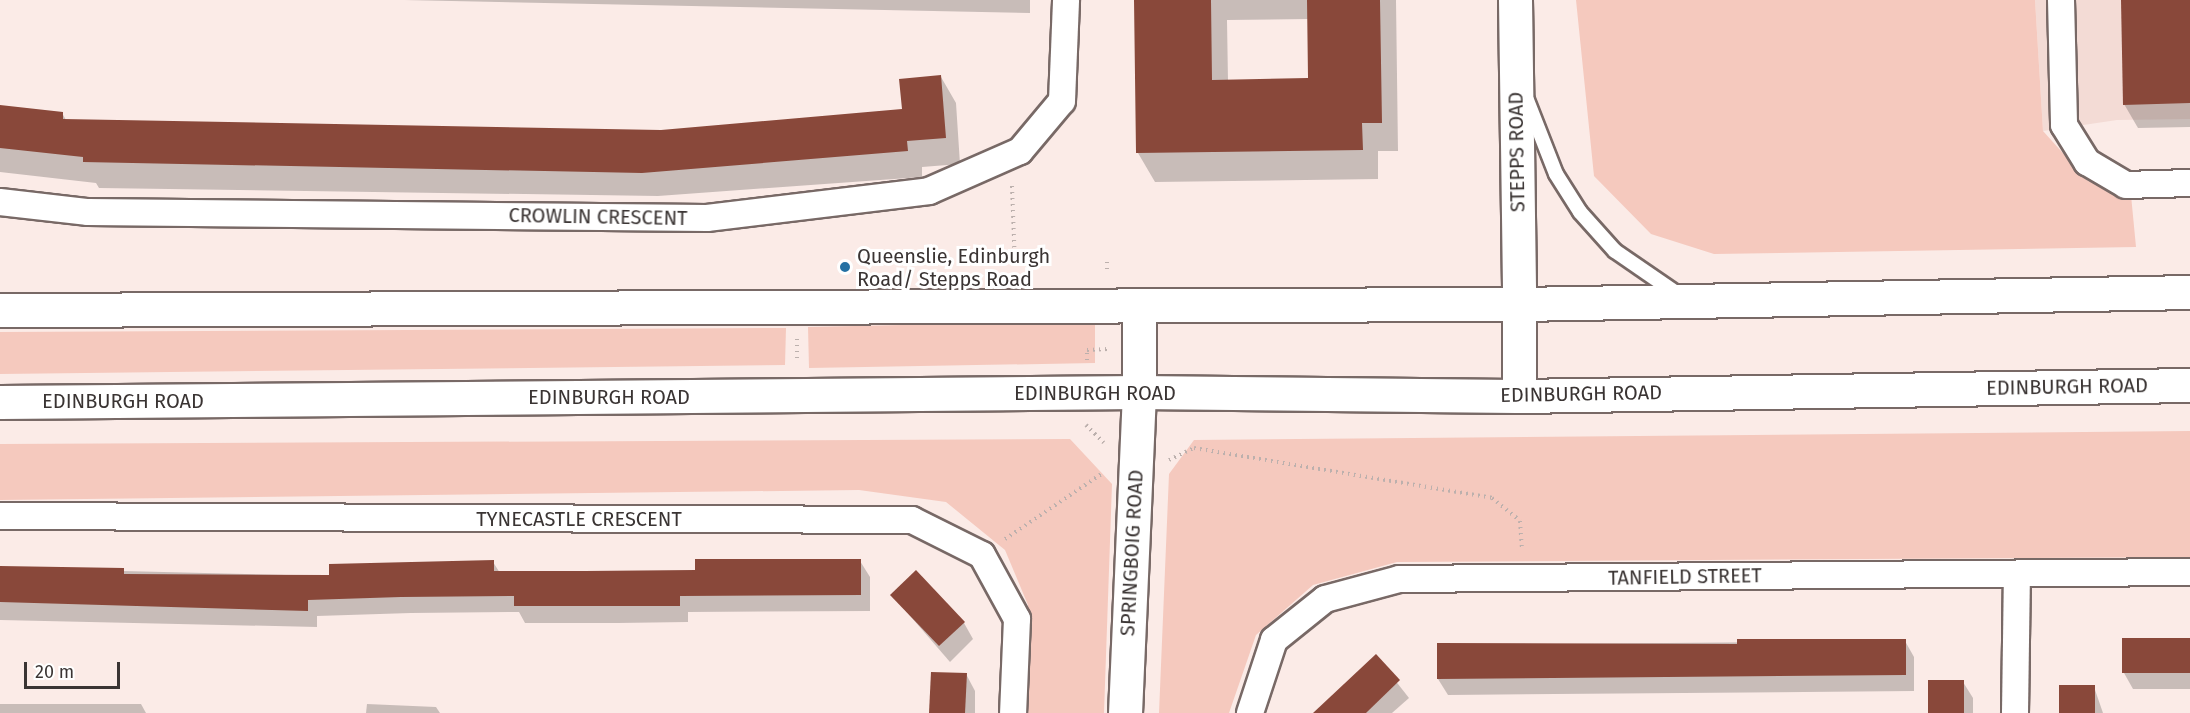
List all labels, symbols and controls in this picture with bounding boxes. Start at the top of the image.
street label: STEPPS ROAD [1504,92,1530,212]
street label: CROWLIN CRESCENT [508,203,688,231]
place label: Queenslie, Edinburgh Road/ Stepps Road [857,244,1050,291]
marker: Queenslie, Edinburgh Road/ Stepps Road [838,260,852,274]
street label: EDINBURGH ROAD [1986,374,2148,400]
street label: EDINBURGH ROAD [1014,381,1176,405]
street label: EDINBURGH ROAD [1500,381,1662,407]
street label: EDINBURGH ROAD [528,385,690,409]
street label: EDINBURGH ROAD [42,389,204,413]
street label: SPRINGBOIG ROAD [1116,469,1148,637]
street label: TYNECASTLE CRESCENT [476,507,682,531]
street label: TANFIELD STREET [1608,564,1762,590]
scale bar [27,650,123,688]
text: 20 m [35,661,74,683]

